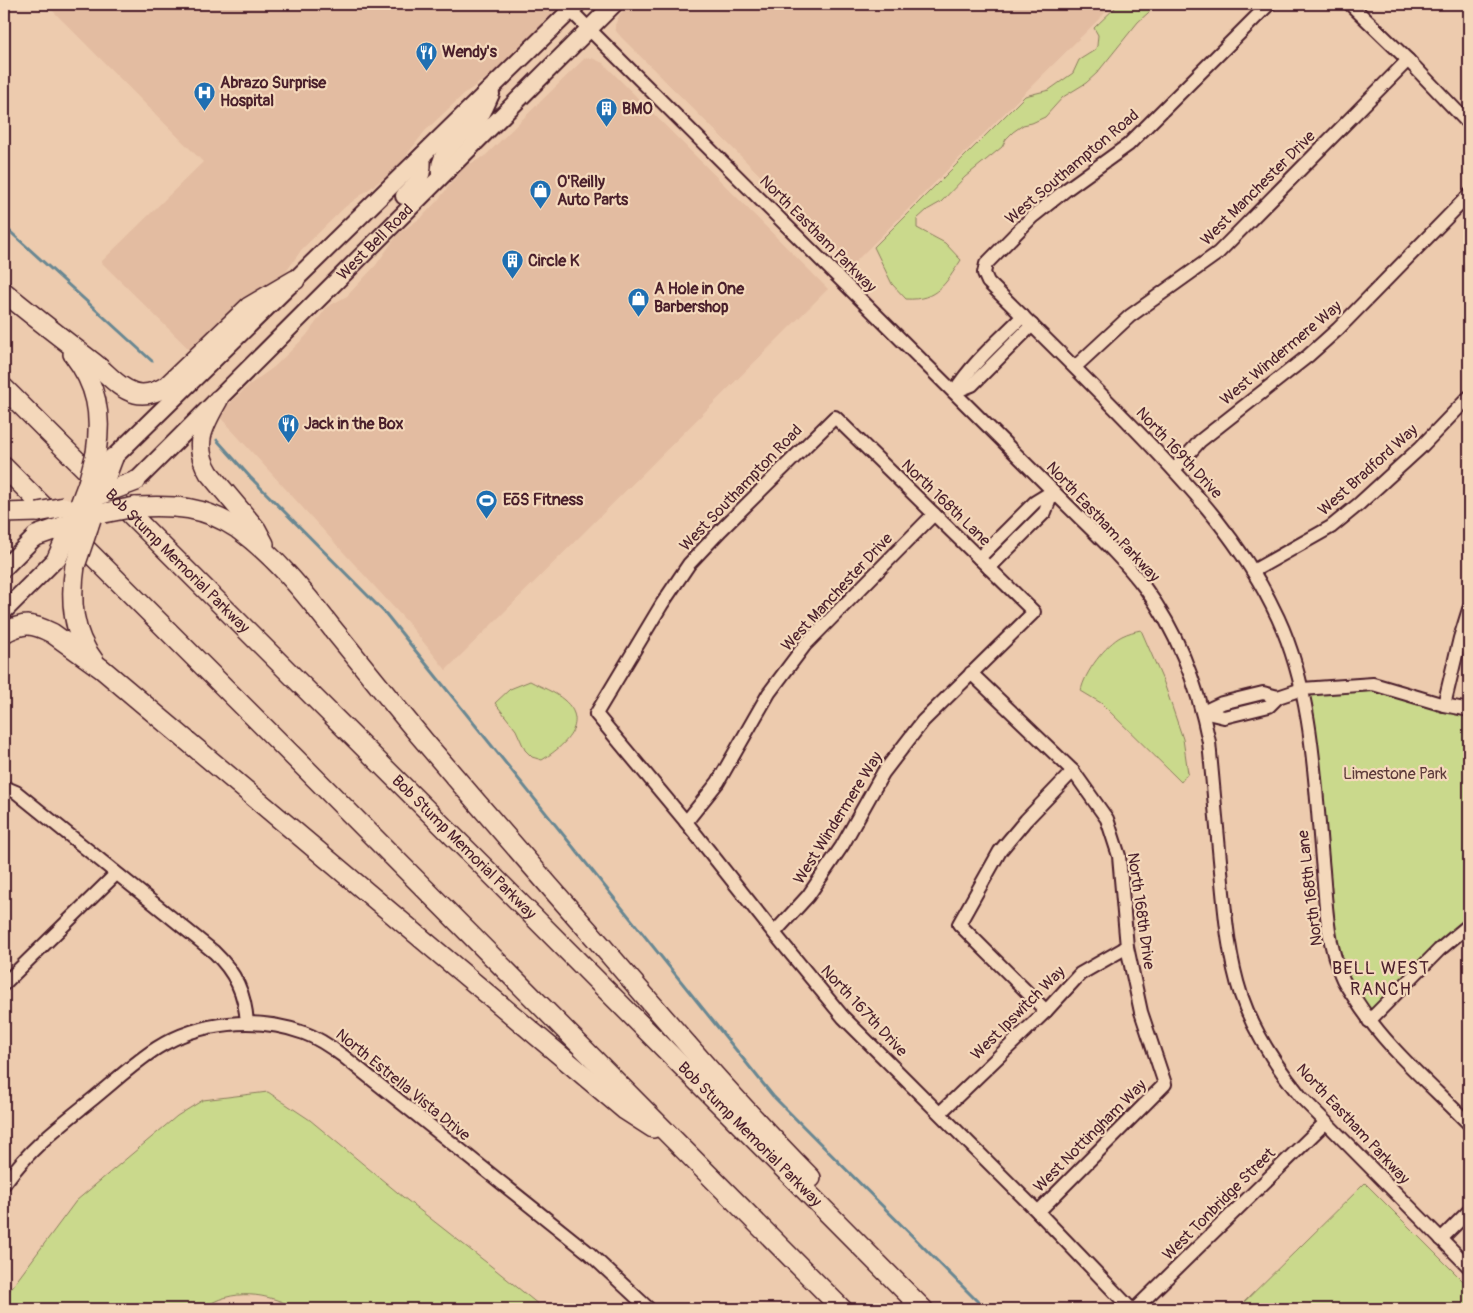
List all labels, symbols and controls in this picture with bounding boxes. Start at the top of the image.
restaurant icon: Wendy's [414,40,438,71]
place label: Wendy's [442,42,498,62]
place label: Abrazo Surprise Hospital [220,73,327,111]
hospital icon: Abrazo Surprise Hospital [192,80,216,111]
building icon: BMO [594,97,618,128]
place label: BMO [622,99,653,119]
street label: West Southampton Road [1001,105,1143,229]
street label: West Manchester Drive [1196,126,1320,250]
street label: North Eastham Parkway [755,171,881,297]
place label: O'Reilly Auto Parts [557,172,629,210]
shop icon: O'Reilly Auto Parts [529,179,553,210]
street label: West Bell Road [333,200,418,285]
building icon: Circle K [500,249,524,280]
place label: Circle K [528,251,580,271]
place label: A Hole in One Barbershop [654,279,745,317]
shop icon: A Hole in One Barbershop [626,286,650,317]
street label: West Windermere Way [1216,296,1346,410]
street label: North 169th Drive [1131,403,1227,503]
restaurant icon: Jack in the Box [276,412,300,443]
place label: Jack in the Box [304,414,403,434]
street label: West Bradford Way [1314,420,1422,520]
street label: West Southampton Road [675,421,807,555]
street label: North 168th Lane [897,455,995,551]
street label: North Eastham Parkway [1042,458,1164,587]
street label: Bob Stump Memorial Parkway [101,485,254,638]
sports icon: EōS Fitness [475,488,499,519]
place label: EōS Fitness [503,490,584,510]
street label: West Manchester Drive [777,529,897,655]
street label: West Windermere Way [789,748,887,888]
park label: Limestone Park [1343,764,1447,784]
street label: Bob Stump Memorial Parkway [388,771,541,924]
street label: North 168th Lane [1293,829,1327,947]
street label: North 168th Drive [1123,851,1159,971]
district label: BELL WEST RANCH [1332,957,1430,1001]
street label: North 167th Drive [816,961,912,1061]
street label: West Ipswitch Way [967,962,1069,1064]
street label: North Estrella Vista Drive [332,1025,474,1146]
street label: Bob Stump Memorial Parkway [673,1058,826,1211]
street label: North Eastham Parkway [1292,1060,1414,1189]
street label: West Nottingham Way [1029,1075,1151,1197]
street label: West Tonbridge Street [1158,1143,1280,1265]

